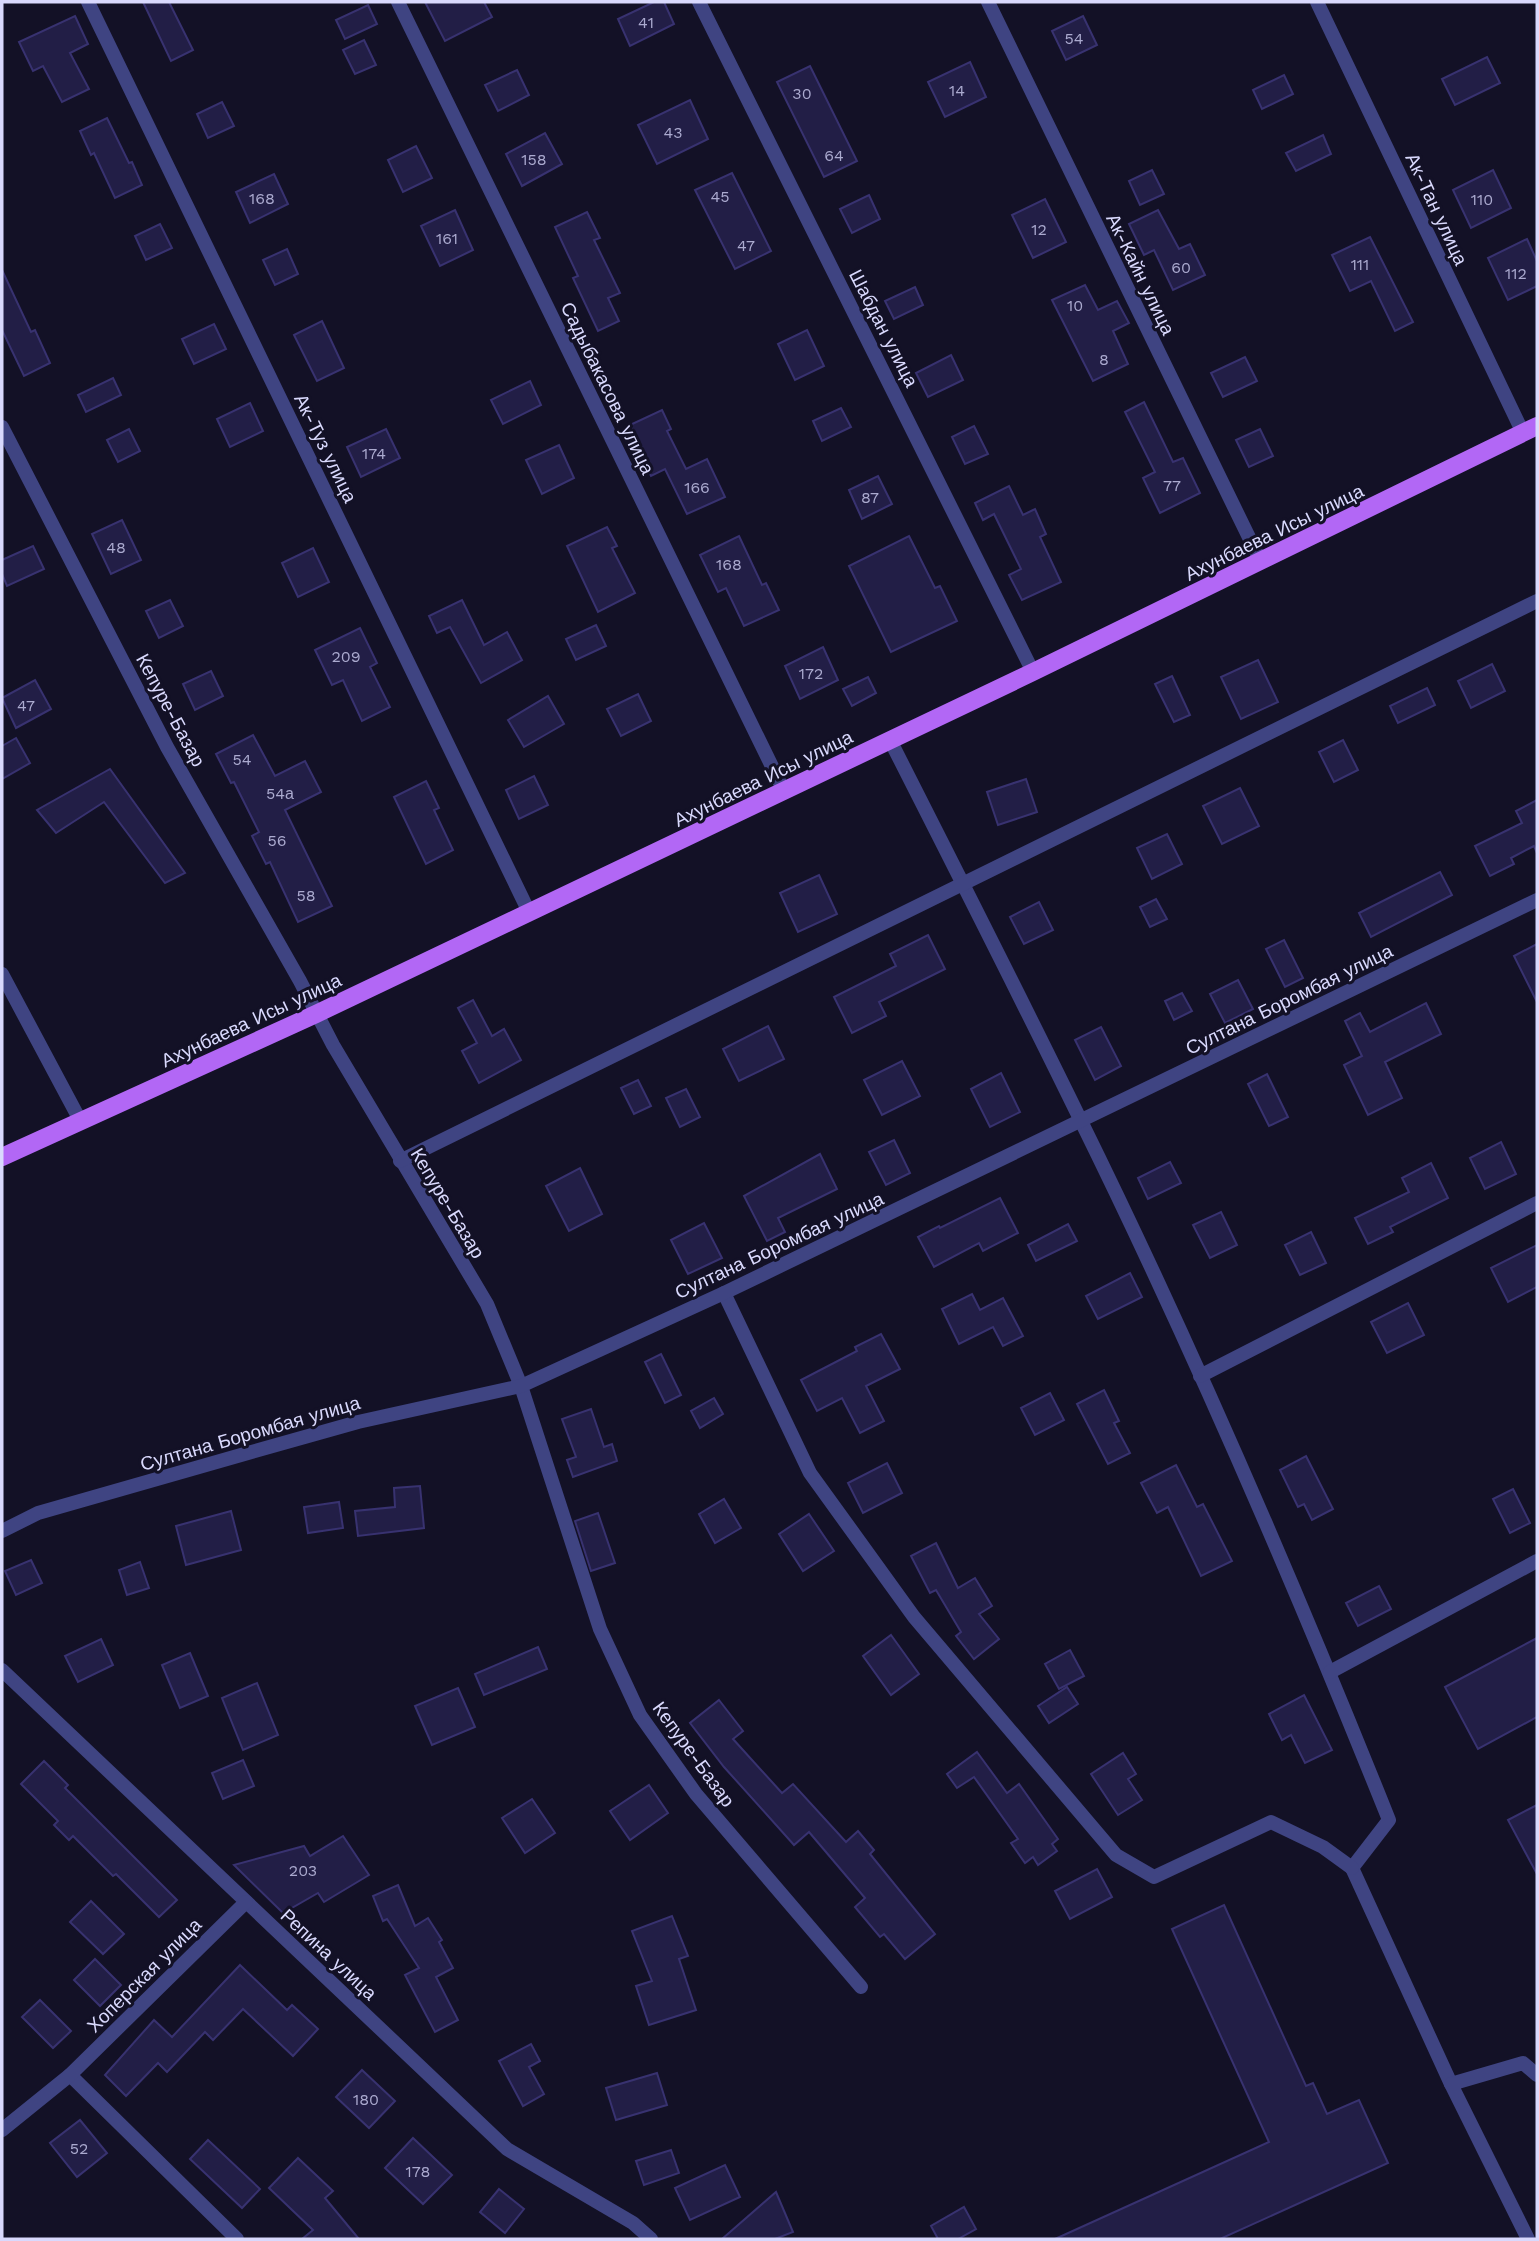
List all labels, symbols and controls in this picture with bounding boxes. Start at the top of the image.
house number: 41 [638,13,654,32]
house number: 54 [1064,29,1084,48]
house number: 14 [949,81,965,100]
house number: 30 [792,84,812,103]
house number: 43 [663,123,683,142]
house number: 64 [824,146,844,165]
street label: Ак-Тан улица [1401,149,1473,269]
house number: 158 [521,150,547,169]
house number: 45 [710,187,730,206]
house number: 168 [249,189,275,208]
house number: 110 [1471,190,1493,209]
street label: Ак-Кайн улица [1101,210,1180,339]
house number: 12 [1031,220,1047,239]
house number: 161 [436,229,458,248]
house number: 47 [737,236,755,255]
house number: 111 [1351,255,1369,274]
house number: 60 [1171,258,1191,277]
house number: 112 [1505,264,1527,283]
street label: Шабдан улица [844,266,923,391]
house number: 10 [1067,296,1083,315]
street label: Садыбакасова улица [556,298,659,479]
house number: 8 [1099,350,1109,369]
street label: Ак-Туз улица [289,390,362,507]
house number: 174 [362,444,386,463]
house number: 77 [1163,476,1181,495]
house number: 166 [684,478,710,497]
street label: Ахунбаева Исы улица [1181,479,1368,586]
house number: 87 [861,488,879,507]
house number: 48 [106,538,126,557]
house number: 168 [716,555,742,574]
house number: 209 [331,647,361,666]
street label: Кепуре-Базар [131,650,210,771]
house number: 172 [799,664,823,683]
house number: 47 [17,696,35,715]
street label: Ахунбаева Исы улица [670,725,857,832]
house number: 54 [232,750,252,769]
house number: 54а [266,784,294,803]
house number: 56 [267,831,287,850]
house number: 58 [296,886,316,905]
street label: Султана Боромбая улица [1182,939,1397,1060]
street label: Ахунбаева Исы улица [157,968,345,1072]
street label: Кепуре-Базар [406,1144,490,1263]
street label: Султана Боромбая улица [671,1187,888,1304]
street label: Султана Боромбая улица [138,1391,363,1476]
street label: Кепуре-Базар [648,1697,740,1811]
house number: 203 [289,1861,317,1880]
street label: Репина улица [276,1904,382,2005]
street label: Хоперская улица [82,1913,207,2037]
house number: 180 [353,2090,379,2109]
house number: 52 [70,2139,88,2158]
house number: 178 [406,2162,430,2181]

